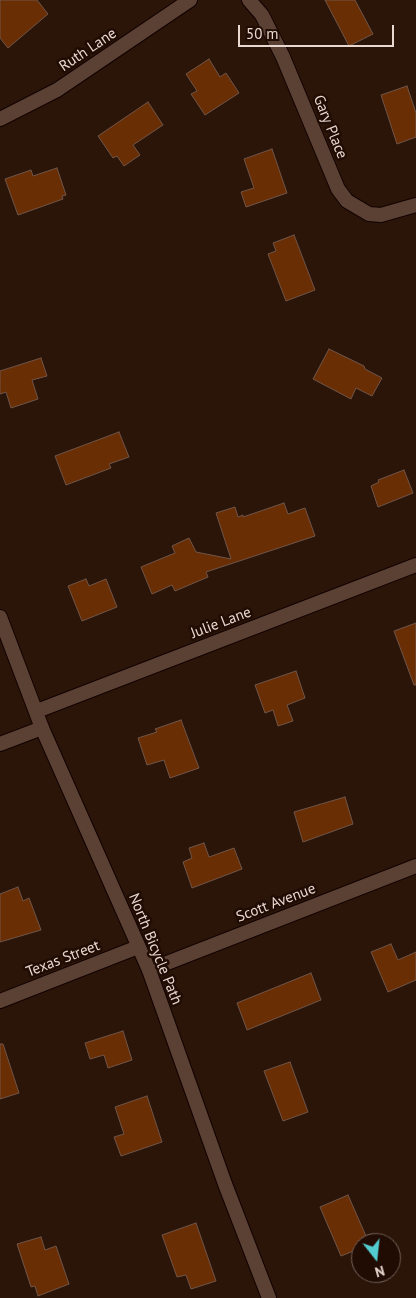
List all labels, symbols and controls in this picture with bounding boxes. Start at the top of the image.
scale bar [241,15,397,47]
street label: Ruth Lane [56,24,120,76]
text: 50 m [246,24,279,43]
street label: Gary Place [309,93,351,161]
street label: Julie Lane [188,603,254,643]
street label: Scott Avenue [234,880,318,926]
street label: North Bicycle Path [124,891,186,1007]
street label: Texas Street [24,937,102,981]
north arrow [351,1233,401,1283]
text: N [373,1262,387,1281]

